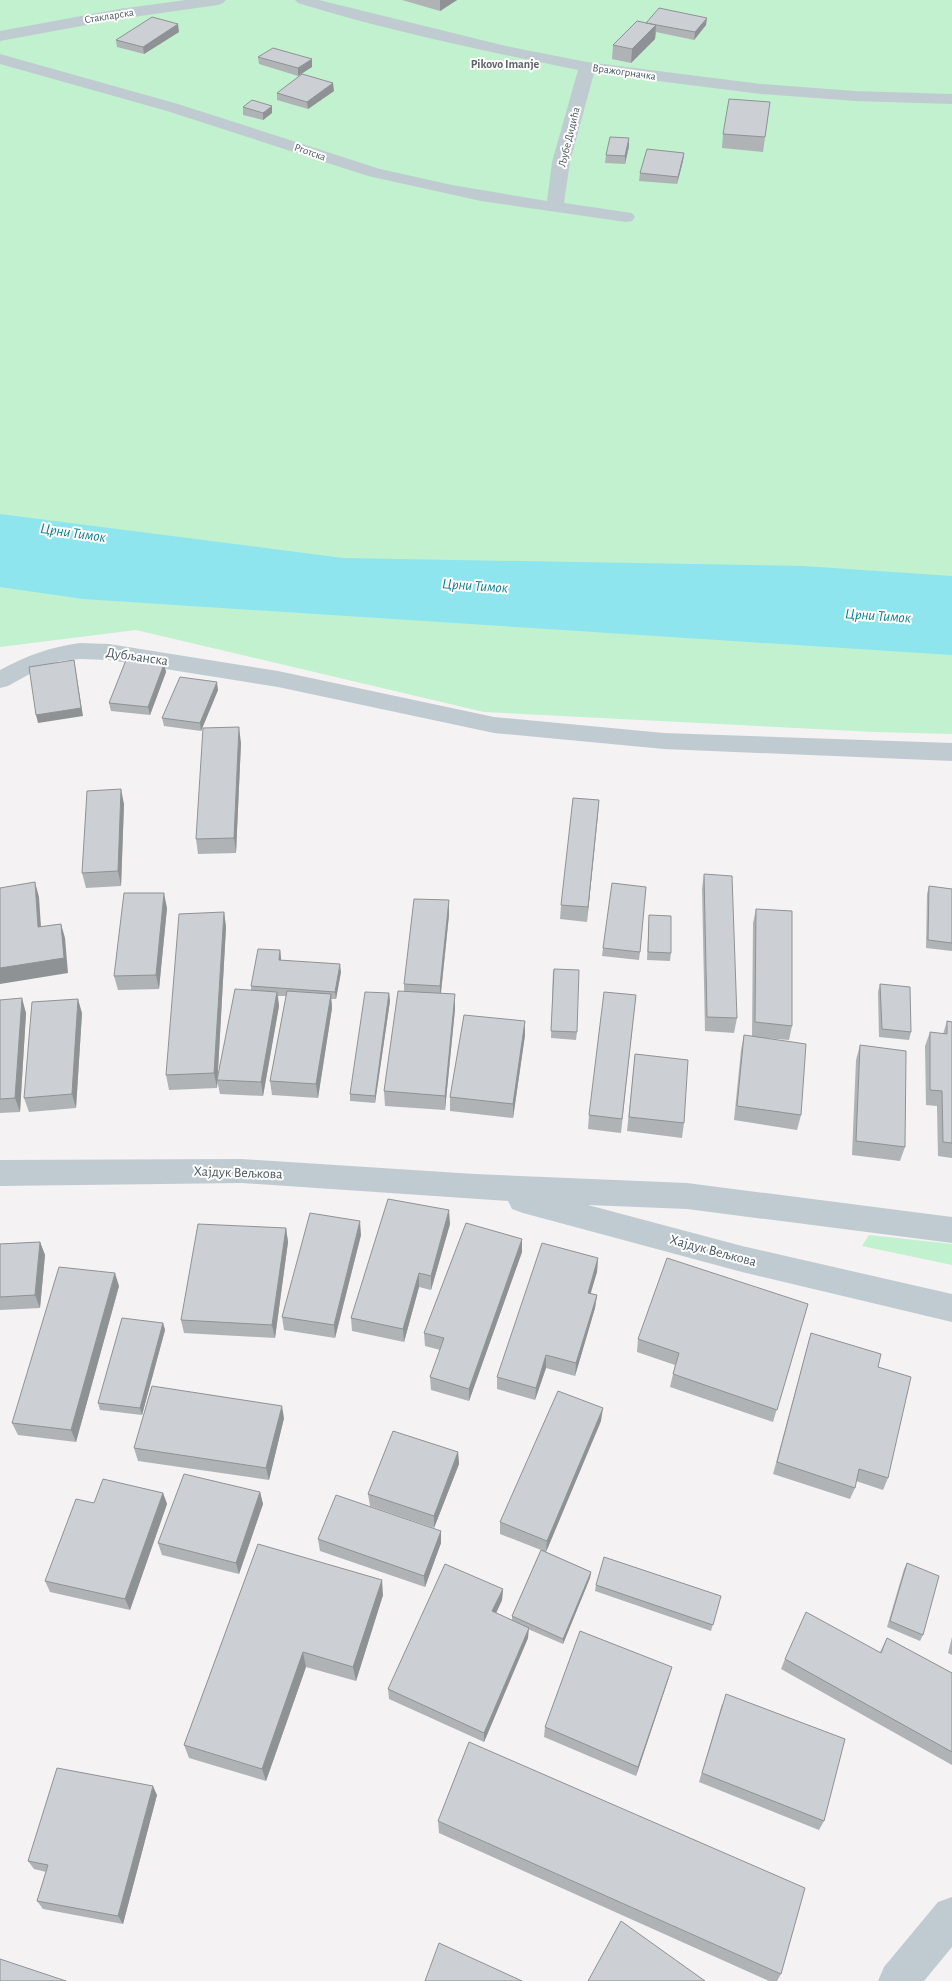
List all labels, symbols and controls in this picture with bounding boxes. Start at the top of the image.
street label: Стакларска [84,7,134,25]
district label: Pikovo Imanje [471,58,540,71]
street label: Вражогрначка [592,62,656,82]
street label: Љубе Дидића [556,106,582,168]
street label: Рготска [293,141,327,163]
water label: Црни Тимок [39,521,107,545]
water label: Црни Тимок [442,576,509,596]
water label: Црни Тимок [845,606,912,626]
street label: Дубљанска [105,646,170,668]
street label: Хајдук Вељкова [193,1164,283,1182]
street label: Хајдук Вељкова [668,1233,758,1269]

